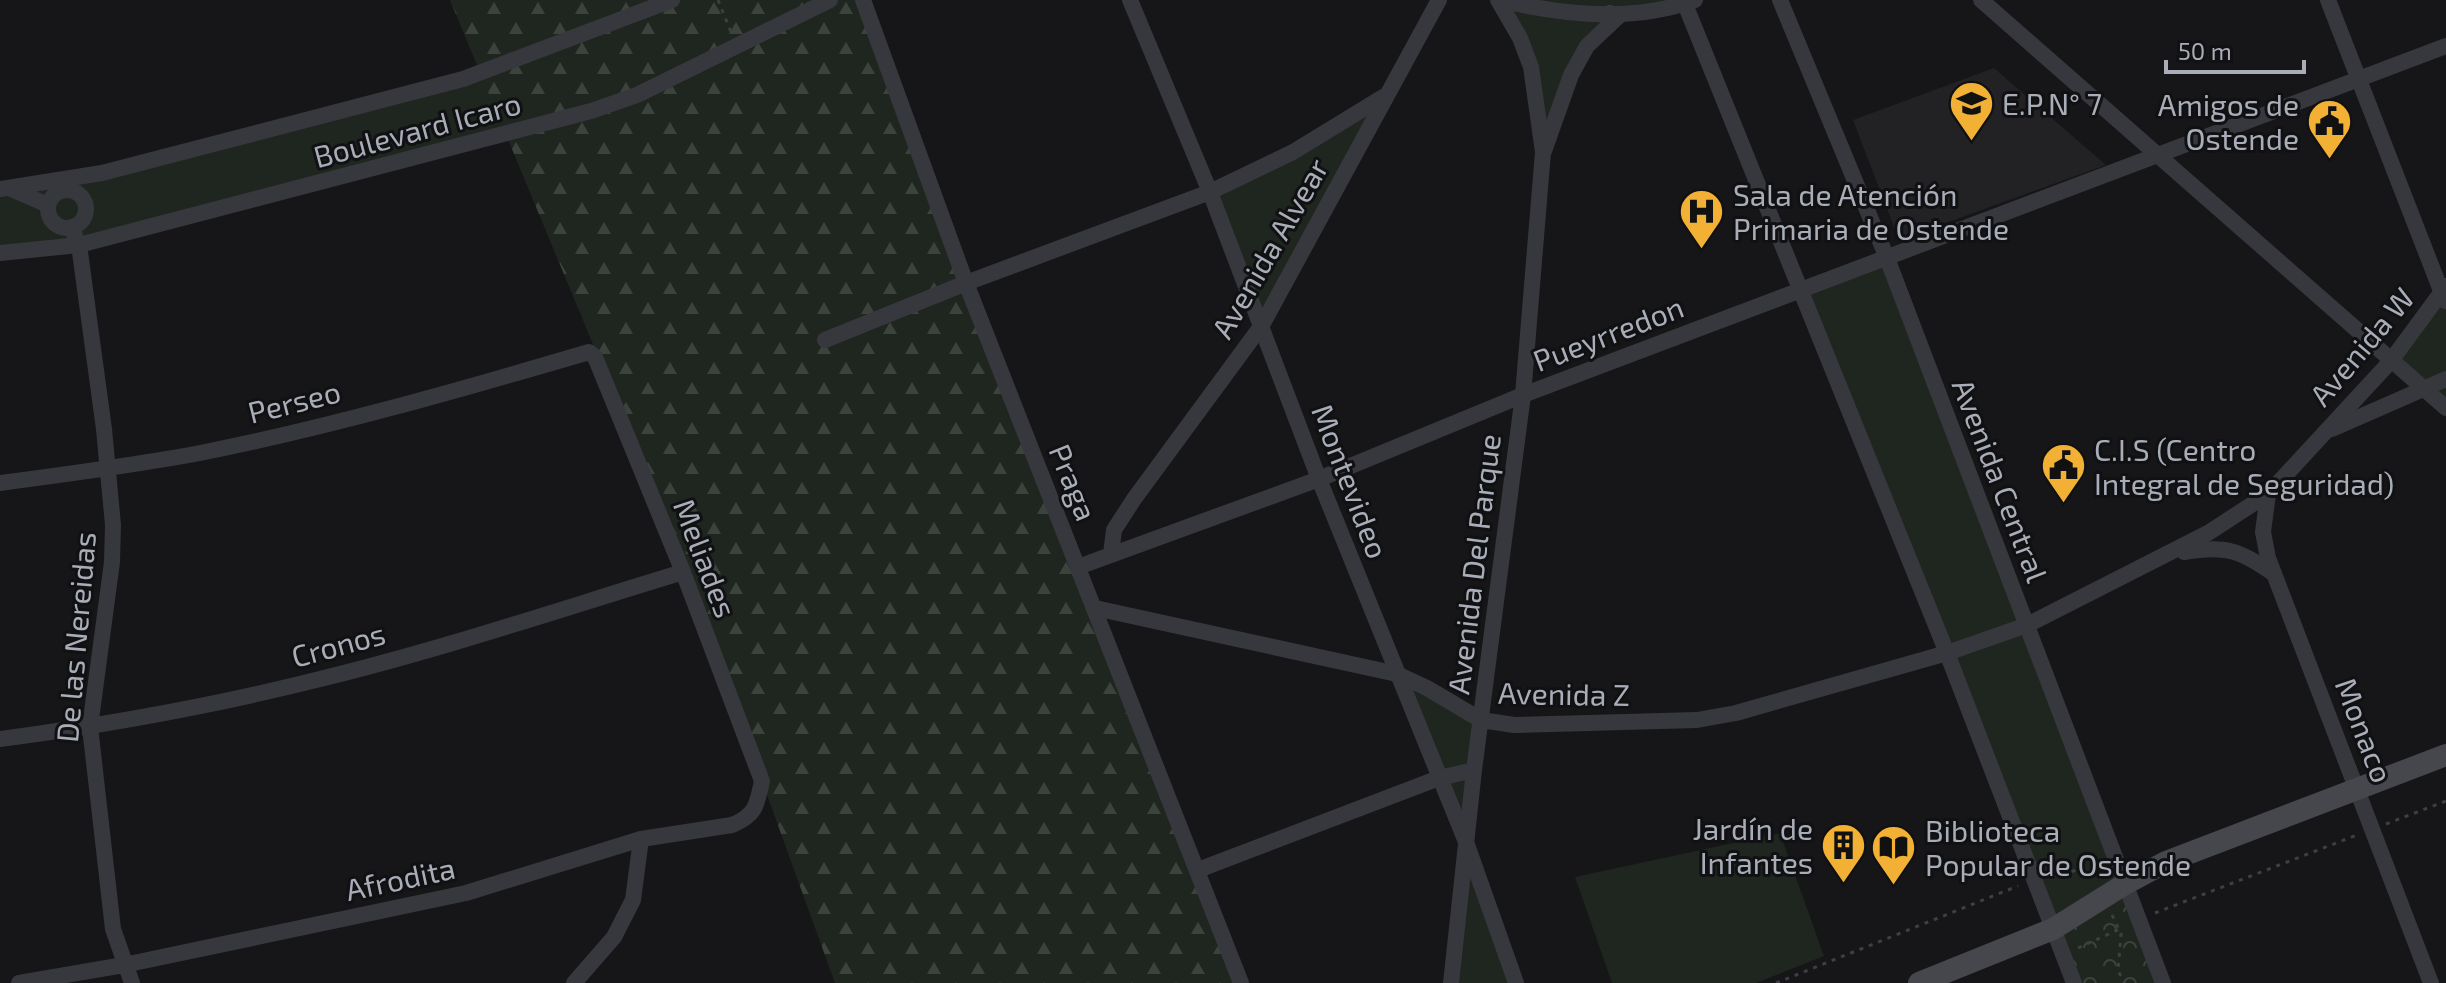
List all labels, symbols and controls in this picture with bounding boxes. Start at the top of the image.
scale bar [2166,24,2304,74]
text: 50 m [2178,36,2232,65]
school or university icon: E.P.N° 7 [1947,79,1995,142]
street label: Boulevard Icaro [309,84,525,174]
place label: E.P.N° 7 [2002,85,2102,121]
place label: Amigos de Ostende [2158,86,2299,156]
public building icon: Amigos de Ostende [2306,97,2354,160]
street label: Avenida Alvear [1203,152,1335,344]
place label: Sala de Atención Primaria de Ostende [1733,176,2009,246]
hospital icon: Sala de Atención Primaria de Ostende [1678,187,1726,250]
street label: Avenida W [2301,280,2421,412]
street label: Pueyrredon [1528,288,1688,378]
street label: Perseo [244,372,344,430]
street label: Avenida Central [1946,373,2056,587]
street label: Montevideo [1305,399,1397,563]
place label: C.I.S (Centro Integral de Seguridad) [2094,431,2394,501]
street label: Avenida Del Parque [1439,432,1507,696]
street label: Praga [1042,439,1106,525]
public building icon: C.I.S (Centro Integral de Seguridad) [2039,442,2087,505]
street label: Meliades [667,494,745,622]
street label: De las Nereidas [48,530,102,744]
street label: Cronos [287,614,389,674]
street label: Monaco [2329,673,2401,787]
street label: Avenida Z [1498,674,1630,712]
place label: Jardín de Infantes [1693,810,1813,880]
place label: Biblioteca Popular de Ostende [1925,812,2191,882]
building icon: Jardín de Infantes [1820,821,1868,884]
library icon: Biblioteca Popular de Ostende [1870,823,1918,886]
street label: Afrodita [342,849,458,907]

